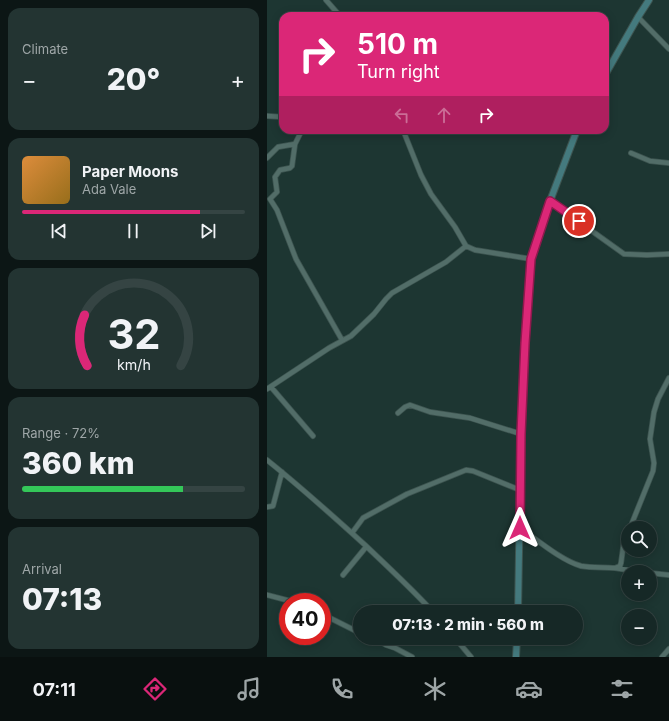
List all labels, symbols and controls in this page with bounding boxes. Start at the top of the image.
text: 510 m [357,27,438,61]
icon: right [291,28,343,80]
text: Climate [22,41,68,57]
text: 20° [107,61,160,97]
text: Turn right [357,61,440,82]
text: − [22,67,37,93]
text: + [230,67,245,93]
icon: left [391,104,413,126]
icon: ahead [433,104,455,126]
icon: right [475,104,497,126]
text: Paper Moons [82,162,178,181]
text: Ada Vale [82,181,136,197]
pin [562,204,596,238]
icon: arrive [568,210,590,232]
icon: previous [48,220,70,242]
icon: pause [122,220,144,242]
icon: next [197,220,219,242]
text: 32 [107,309,160,359]
text: km/h [117,356,150,373]
text: Range · 72% [22,425,100,441]
text: 360 km [22,445,134,481]
position arrow [499,507,541,549]
map controls [621,521,657,645]
button: search [621,521,657,557]
text: Arrival [22,561,62,577]
button: + [621,565,657,601]
text: 07:13 [22,581,102,617]
speed limit sign: 40 [279,593,331,645]
button: − [621,609,657,645]
text: 07:13 · 2 min · 560 m [392,615,544,634]
icon: directions [141,675,169,703]
icon: music [235,675,263,703]
icon: phone [328,675,356,703]
icon: climate [421,675,449,703]
icon: car [515,675,543,703]
icon: filters [608,675,636,703]
text: 07:11 [33,679,76,700]

